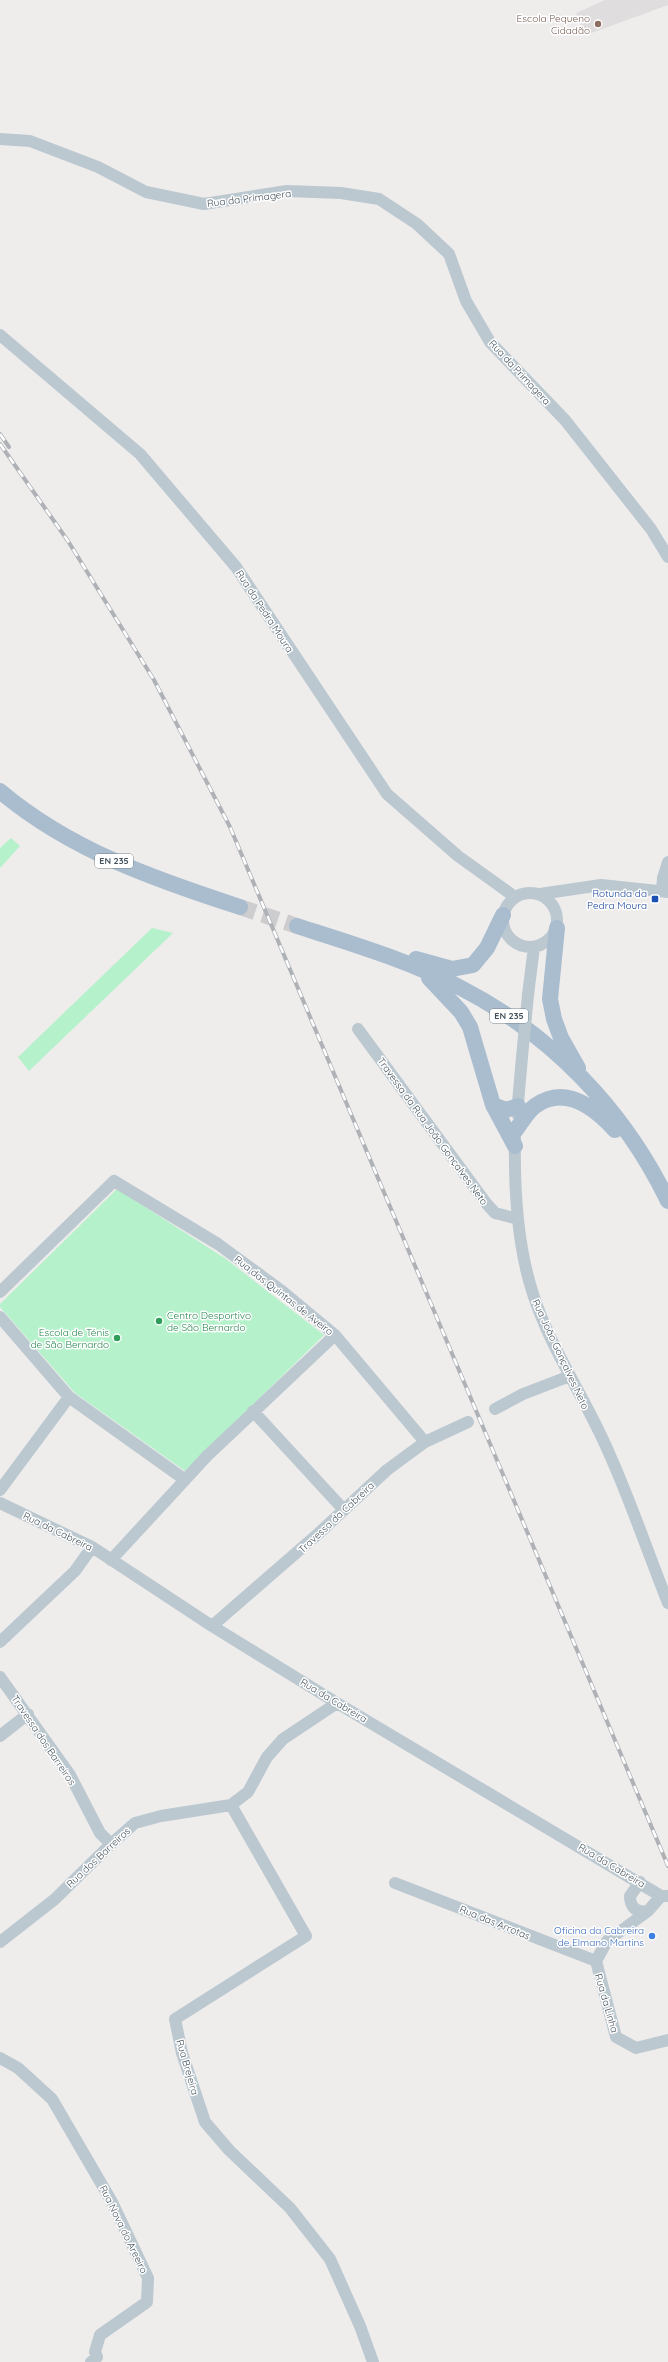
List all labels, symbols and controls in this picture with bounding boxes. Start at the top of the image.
place label: Escola Pequeno Cidadão [517,12,590,37]
marker: Escola Pequeno Cidadão [593,19,603,29]
street label: Rua da Primagera [206,187,292,210]
street label: Rua da Primagera [486,337,553,408]
street label: Rua da Pedra Moura [233,568,296,655]
road number: EN 235 [95,854,133,868]
place label: Rotunda da Pedra Moura [587,887,647,912]
marker: Rotunda da Pedra Moura [650,894,660,904]
road number: EN 235 [490,1009,528,1023]
street label: Travessa da Rua João Gonçalves Neto [375,1055,491,1208]
street label: Rua das Quintas de Aveiro [232,1253,336,1338]
street label: Rua João Gonçalves Neto [529,1297,592,1411]
place label: Centro Desportivo de São Bernardo [167,1309,251,1334]
marker: Centro Desportivo de São Bernardo [154,1316,164,1326]
place label: Escola de Ténis de São Bernardo [31,1326,109,1351]
marker: Escola de Ténis de São Bernardo [112,1333,122,1343]
street label: Travessa da Cabreira [296,1479,377,1556]
street label: Rua da Cabreira [21,1509,95,1554]
street label: Rua da Cabreira [298,1675,370,1726]
street label: Travessa dos Barreiros [9,1693,79,1788]
street label: Rua dos Barreiros [64,1824,133,1890]
street label: Rua da Cabreira [576,1840,648,1891]
street label: Rua das Arrotas [458,1902,532,1943]
place label: Oficina da Cabreira de Elmano Martins [554,1924,644,1949]
marker: Oficina da Cabreira de Elmano Martins [647,1931,657,1941]
street label: Rua da Linha [592,1972,621,2034]
street label: Rua Brejeira [173,2038,202,2096]
street label: Rua Nova do Areeiro [97,2183,151,2275]

